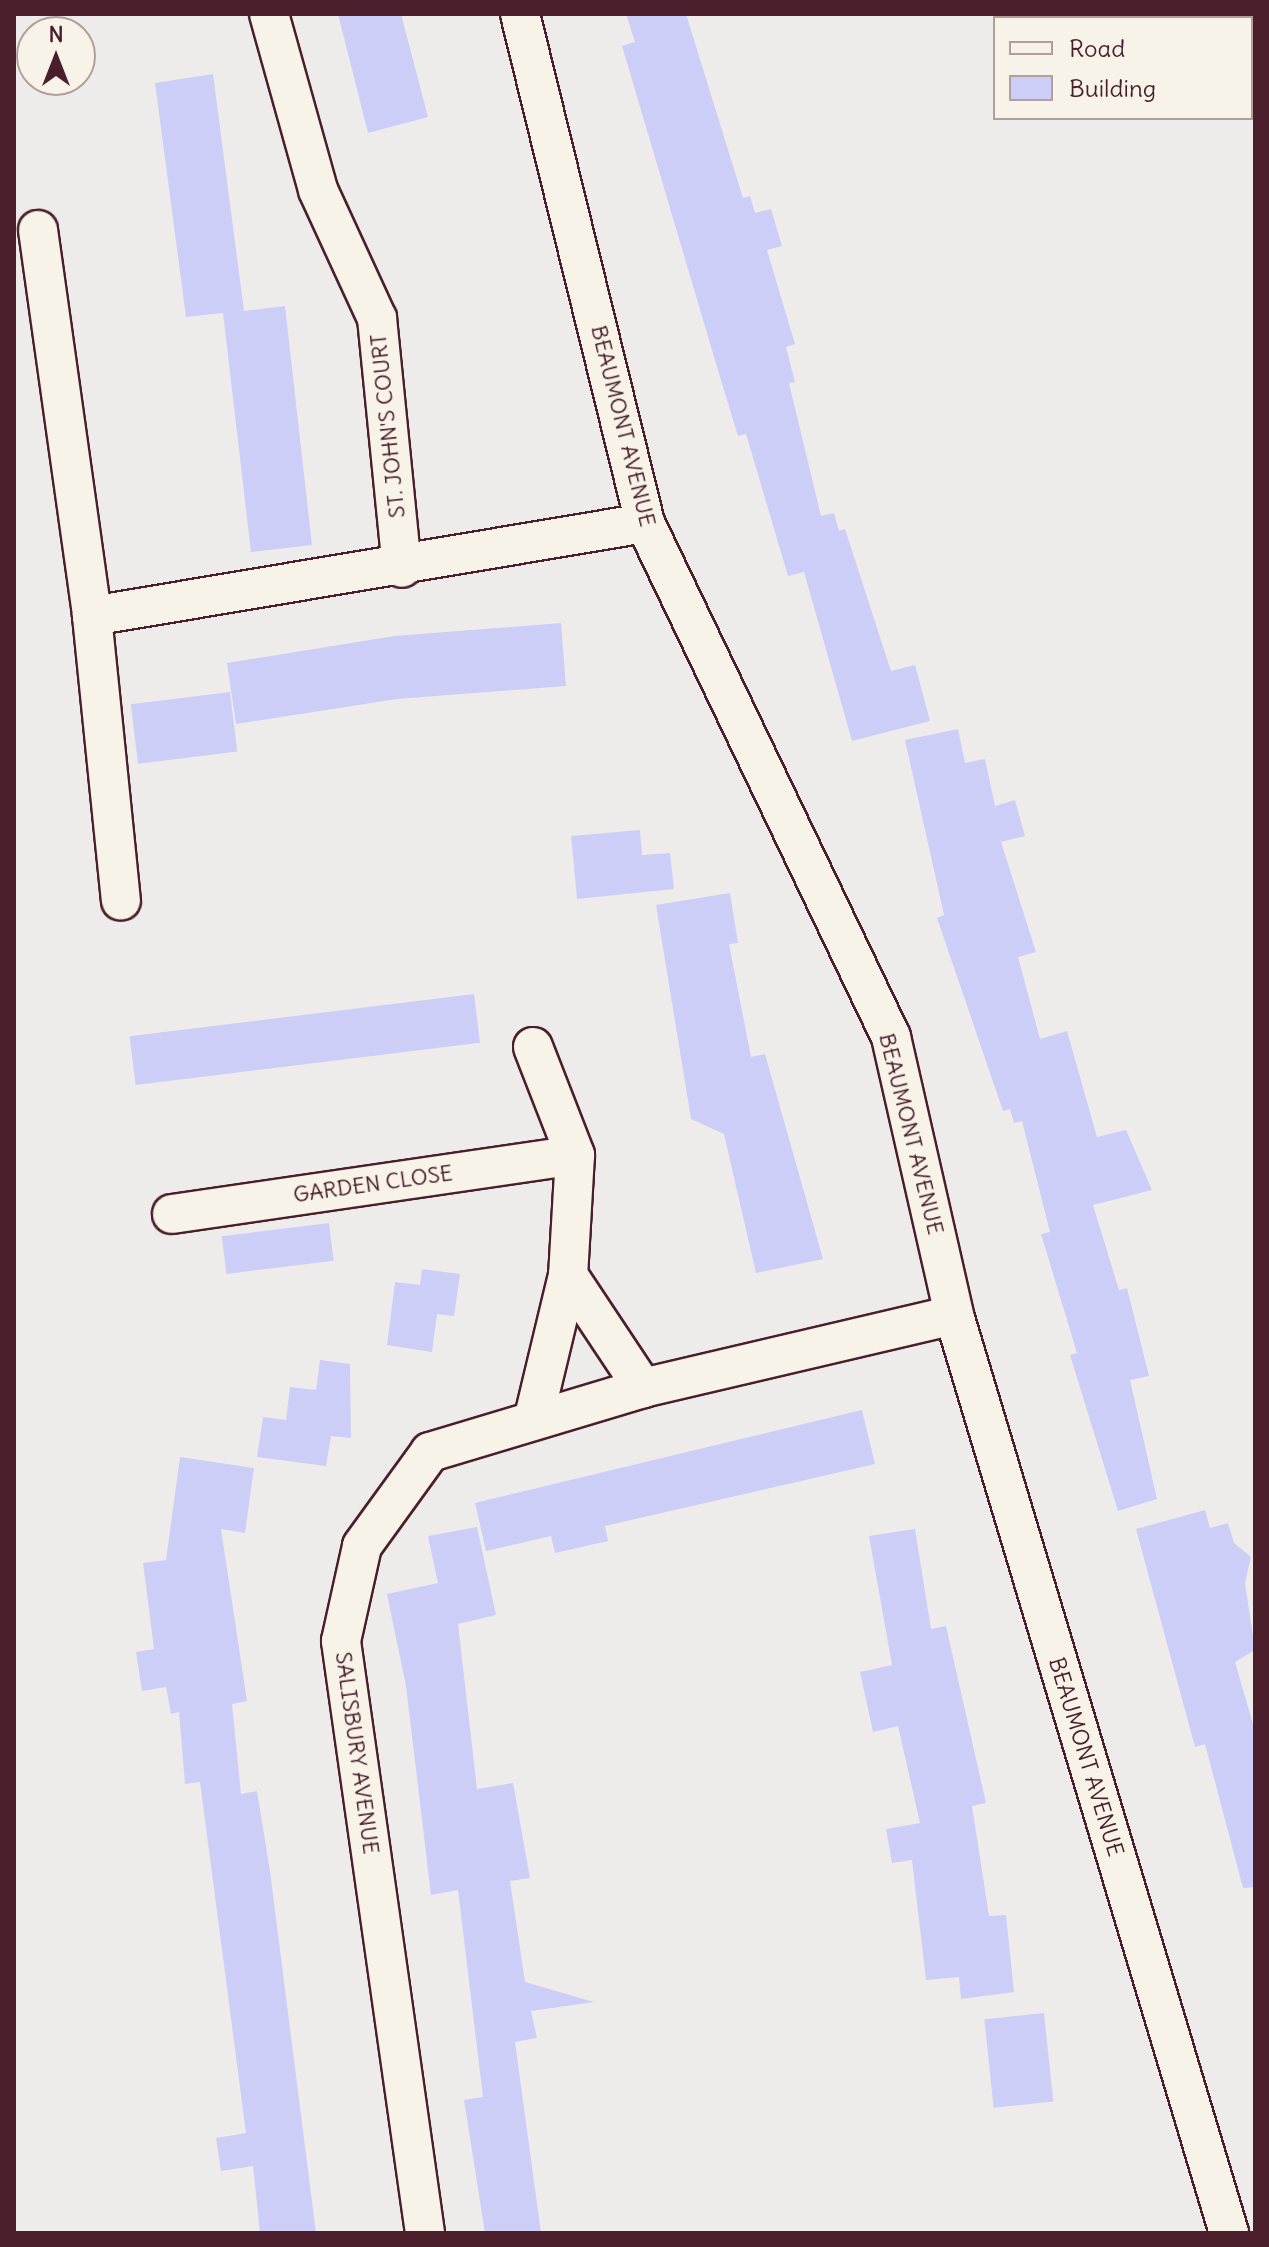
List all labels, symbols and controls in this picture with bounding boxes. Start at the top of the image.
north arrow [16,16,96,96]
legend [993,16,1253,120]
text: N [48,20,64,48]
text: Road [1069,33,1125,63]
text: Building [1069,73,1156,103]
street label: BEAUMONT AVENUE [585,323,661,529]
street label: ST. JOHN'S COURT [365,333,411,519]
street label: BEAUMONT AVENUE [873,1031,949,1237]
street label: GARDEN CLOSE [292,1160,454,1208]
street label: SALISBURY AVENUE [330,1650,384,1856]
street label: BEAUMONT AVENUE [1043,1654,1129,1860]

